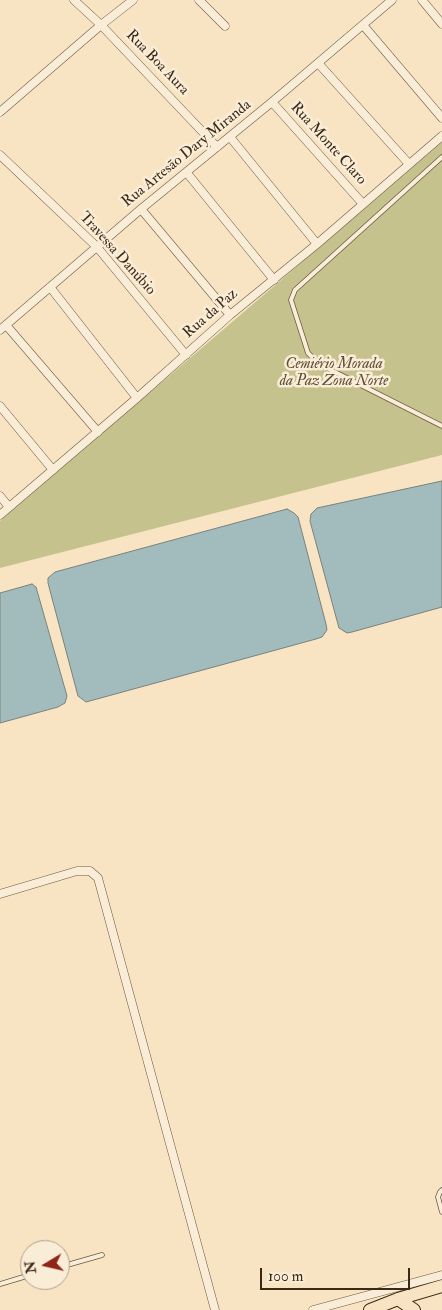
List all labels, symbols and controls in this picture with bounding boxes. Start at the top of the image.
street label: Rua Boa Aura [122,27,192,99]
street label: Rua Artesão Dary Miranda [119,96,255,212]
street label: Rua Monte Claro [286,99,370,189]
street label: Travessa Danúbio [75,209,159,299]
street label: Rua da Paz [180,285,242,343]
park label: Cemiério Morada da Paz Zona Norte [280,356,388,391]
north arrow [20,1240,70,1290]
scale bar [262,1258,412,1290]
text: N [21,1260,40,1275]
text: 100 m [268,1267,303,1286]

